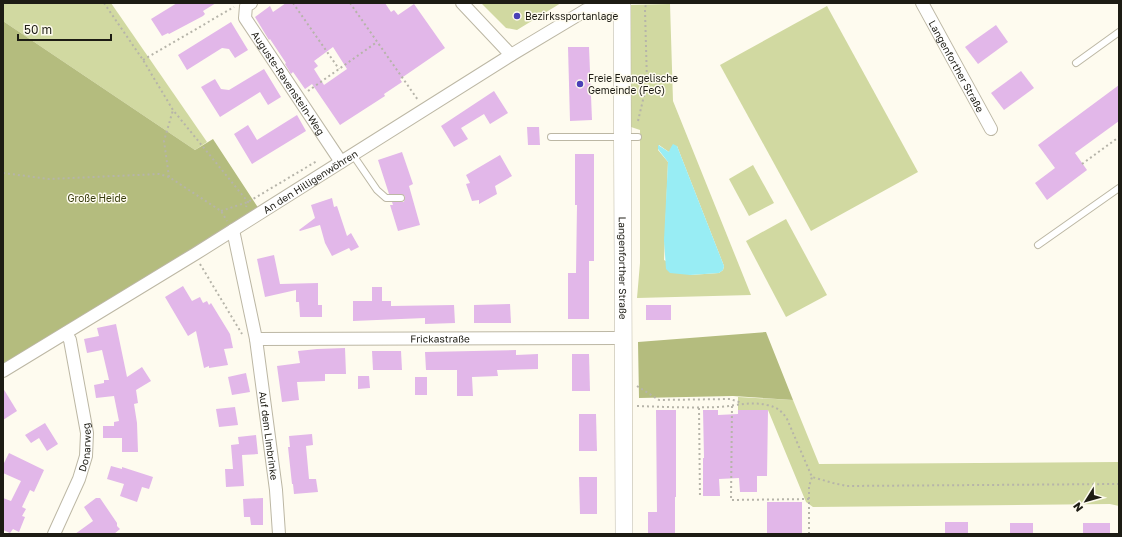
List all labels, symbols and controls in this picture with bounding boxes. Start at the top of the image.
place label: Bezirkssportanlage [525,10,618,22]
marker: Bezirkssportanlage [512,11,522,21]
scale bar [18,16,111,42]
street label: Langenforther Straße [927,18,987,114]
text: 50 m [24,22,52,37]
street label: Auguste-Ravenstein-Weg [249,29,327,137]
place label: Freie Evangelische Gemeinde (FeG) [588,72,678,96]
marker: Freie Evangelische Gemeinde (FeG) [575,79,585,89]
street label: An den Hilligenwöhren [261,147,360,216]
park label: Große Heide [68,192,127,204]
street label: Langenforther Straße [617,216,629,320]
street label: Frickastraße [410,332,470,345]
street label: Auf dem Limbrinke [257,391,281,481]
street label: Donarweg [76,422,93,473]
north arrow [1066,481,1106,521]
text: N [1070,500,1085,515]

